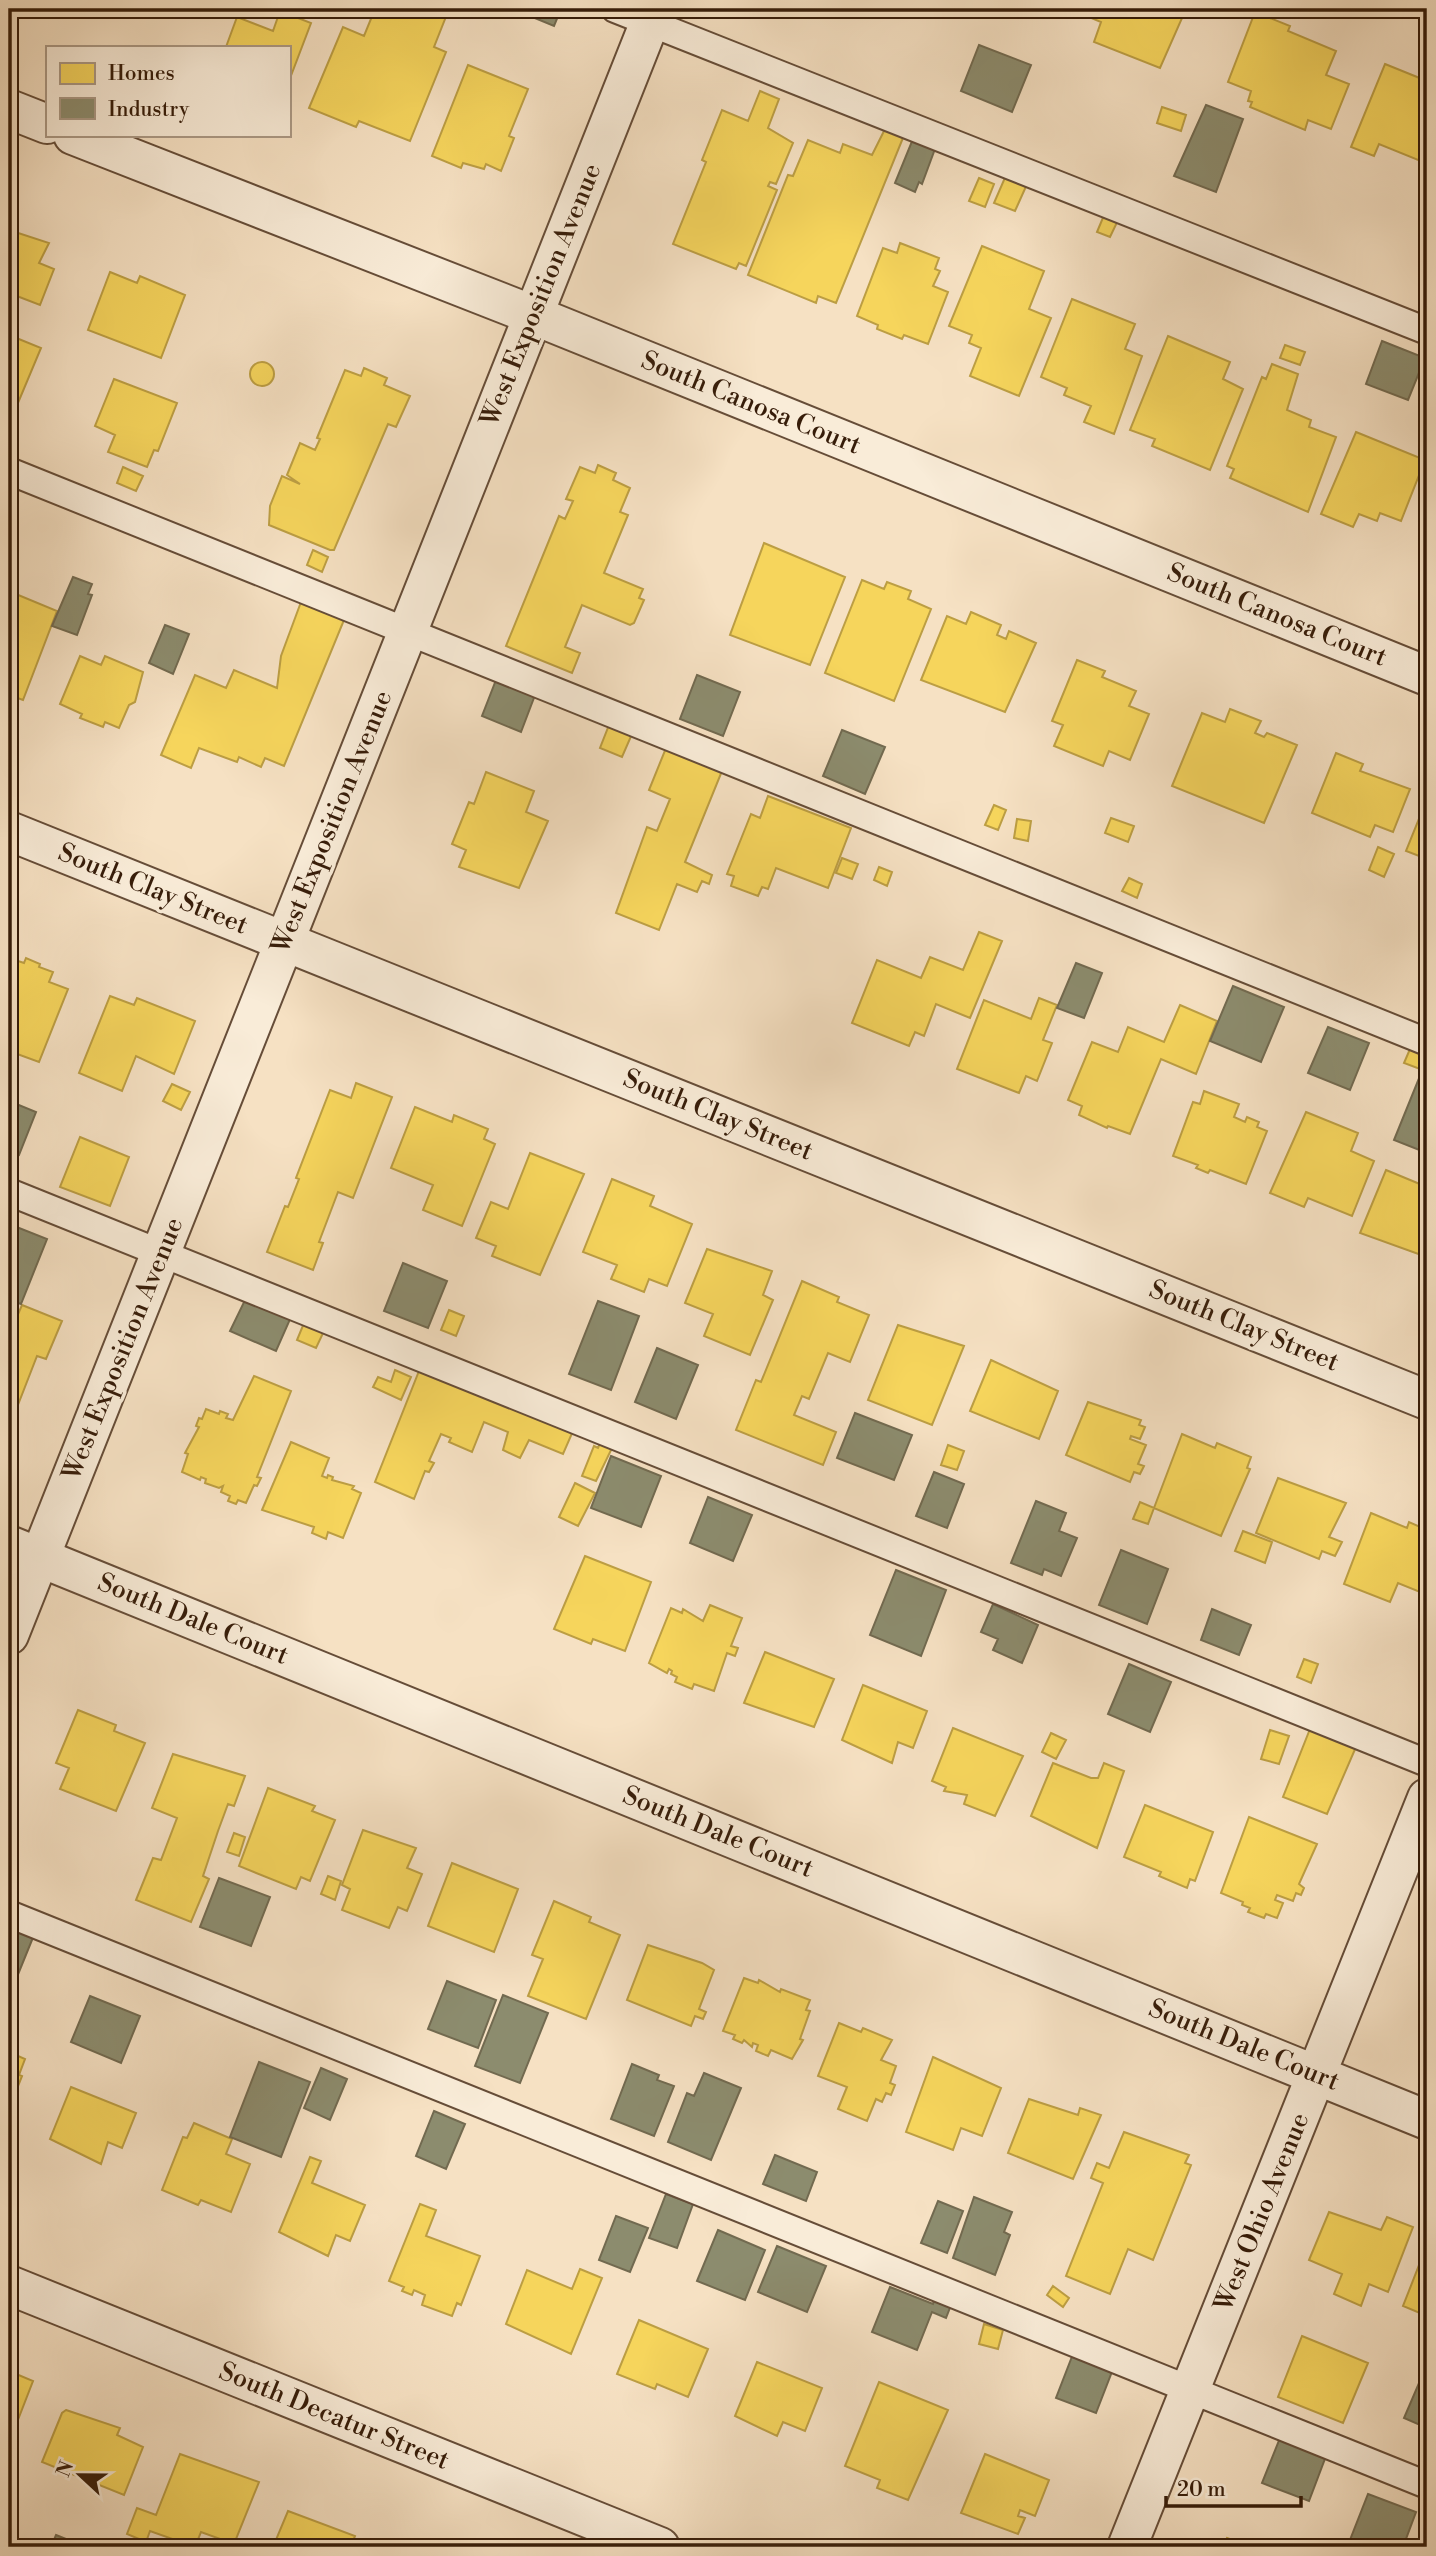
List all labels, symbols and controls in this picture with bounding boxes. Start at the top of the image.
legend [46,46,290,136]
text: Homes [108,61,175,87]
text: Industry [108,97,190,123]
street label: West Exposition Avenue [473,159,608,432]
street label: South Canosa Court [636,344,866,462]
street label: South Canosa Court [1162,556,1392,674]
street label: West Exposition Avenue [264,686,399,959]
street label: South Clay Street [53,836,253,942]
street label: South Clay Street [618,1062,818,1168]
street label: West Exposition Avenue [55,1213,190,1486]
street label: South Clay Street [1144,1273,1344,1379]
street label: South Dale Court [93,1566,293,1672]
street label: South Dale Court [618,1779,818,1885]
street label: South Dale Court [1144,1992,1344,2098]
street label: West Ohio Avenue [1207,2108,1316,2317]
street label: South Decatur Street [214,2355,454,2477]
north arrow [46,2440,116,2510]
text: N [51,2458,79,2480]
scale bar [1166,2465,1301,2509]
text: 20 m [1177,2477,1226,2503]

